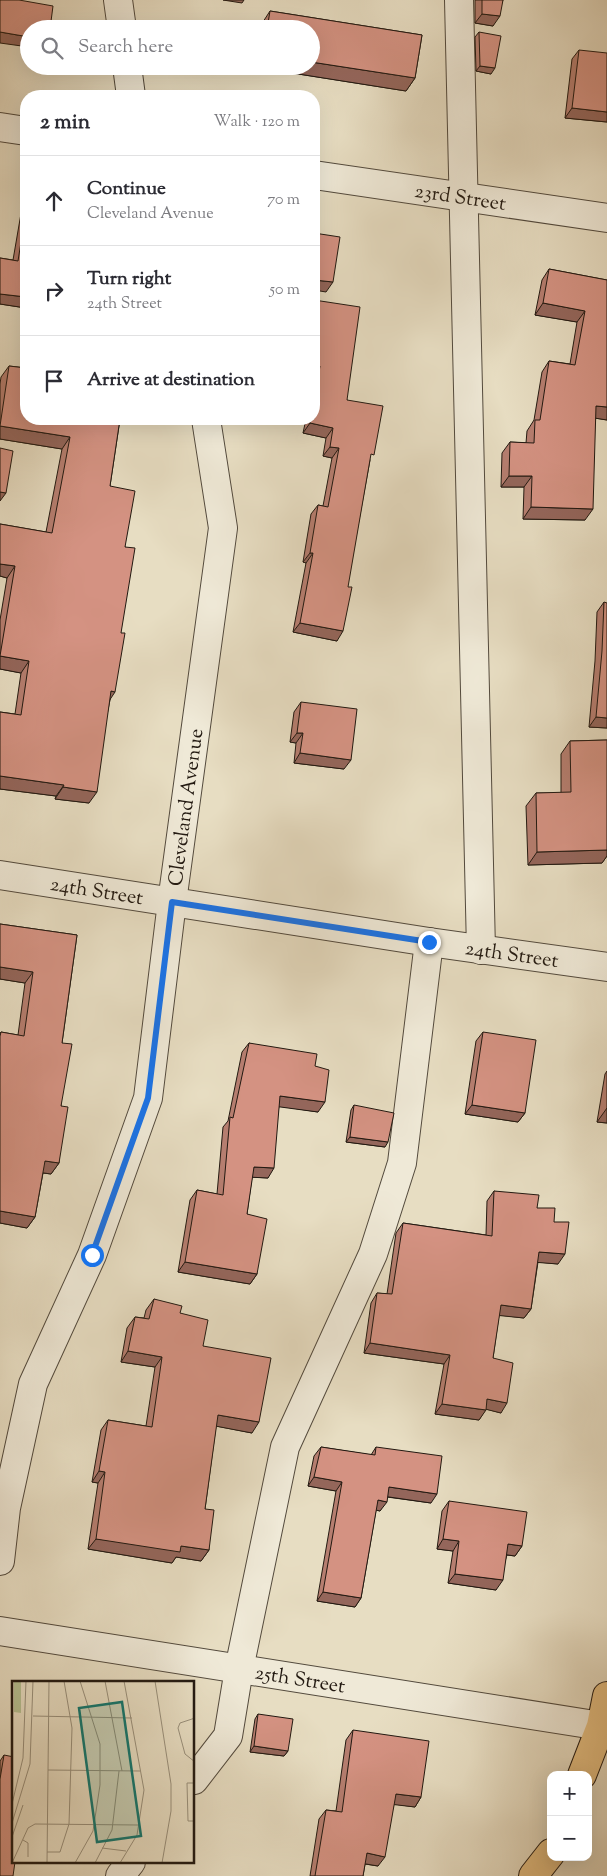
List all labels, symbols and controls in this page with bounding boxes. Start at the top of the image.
search box [20,20,320,75]
icon: search [38,34,66,62]
text: Search here [78,34,173,61]
text: 2 min [40,108,90,138]
text: Walk · 120 m [214,111,300,134]
text: Continue [87,176,166,203]
street label: 23rd Street [412,178,508,220]
icon: ahead [40,187,68,215]
text: 70 m [267,189,300,212]
text: Cleveland Avenue [87,203,214,226]
text: Turn right [87,266,171,293]
icon: right [40,277,68,305]
text: 50 m [269,279,300,302]
text: 24th Street [87,293,162,316]
icon: arrive [40,367,68,395]
text: Arrive at destination [87,367,255,394]
street label: Cleveland Avenue [162,727,212,888]
street label: 24th Street [48,871,145,914]
route end [418,931,441,954]
street label: 24th Street [463,935,560,977]
route start [81,1244,104,1267]
street label: 25th Street [253,1660,347,1702]
inset map [12,1681,195,1864]
map controls [547,1771,592,1861]
button: + [547,1771,592,1816]
button: − [547,1816,592,1861]

